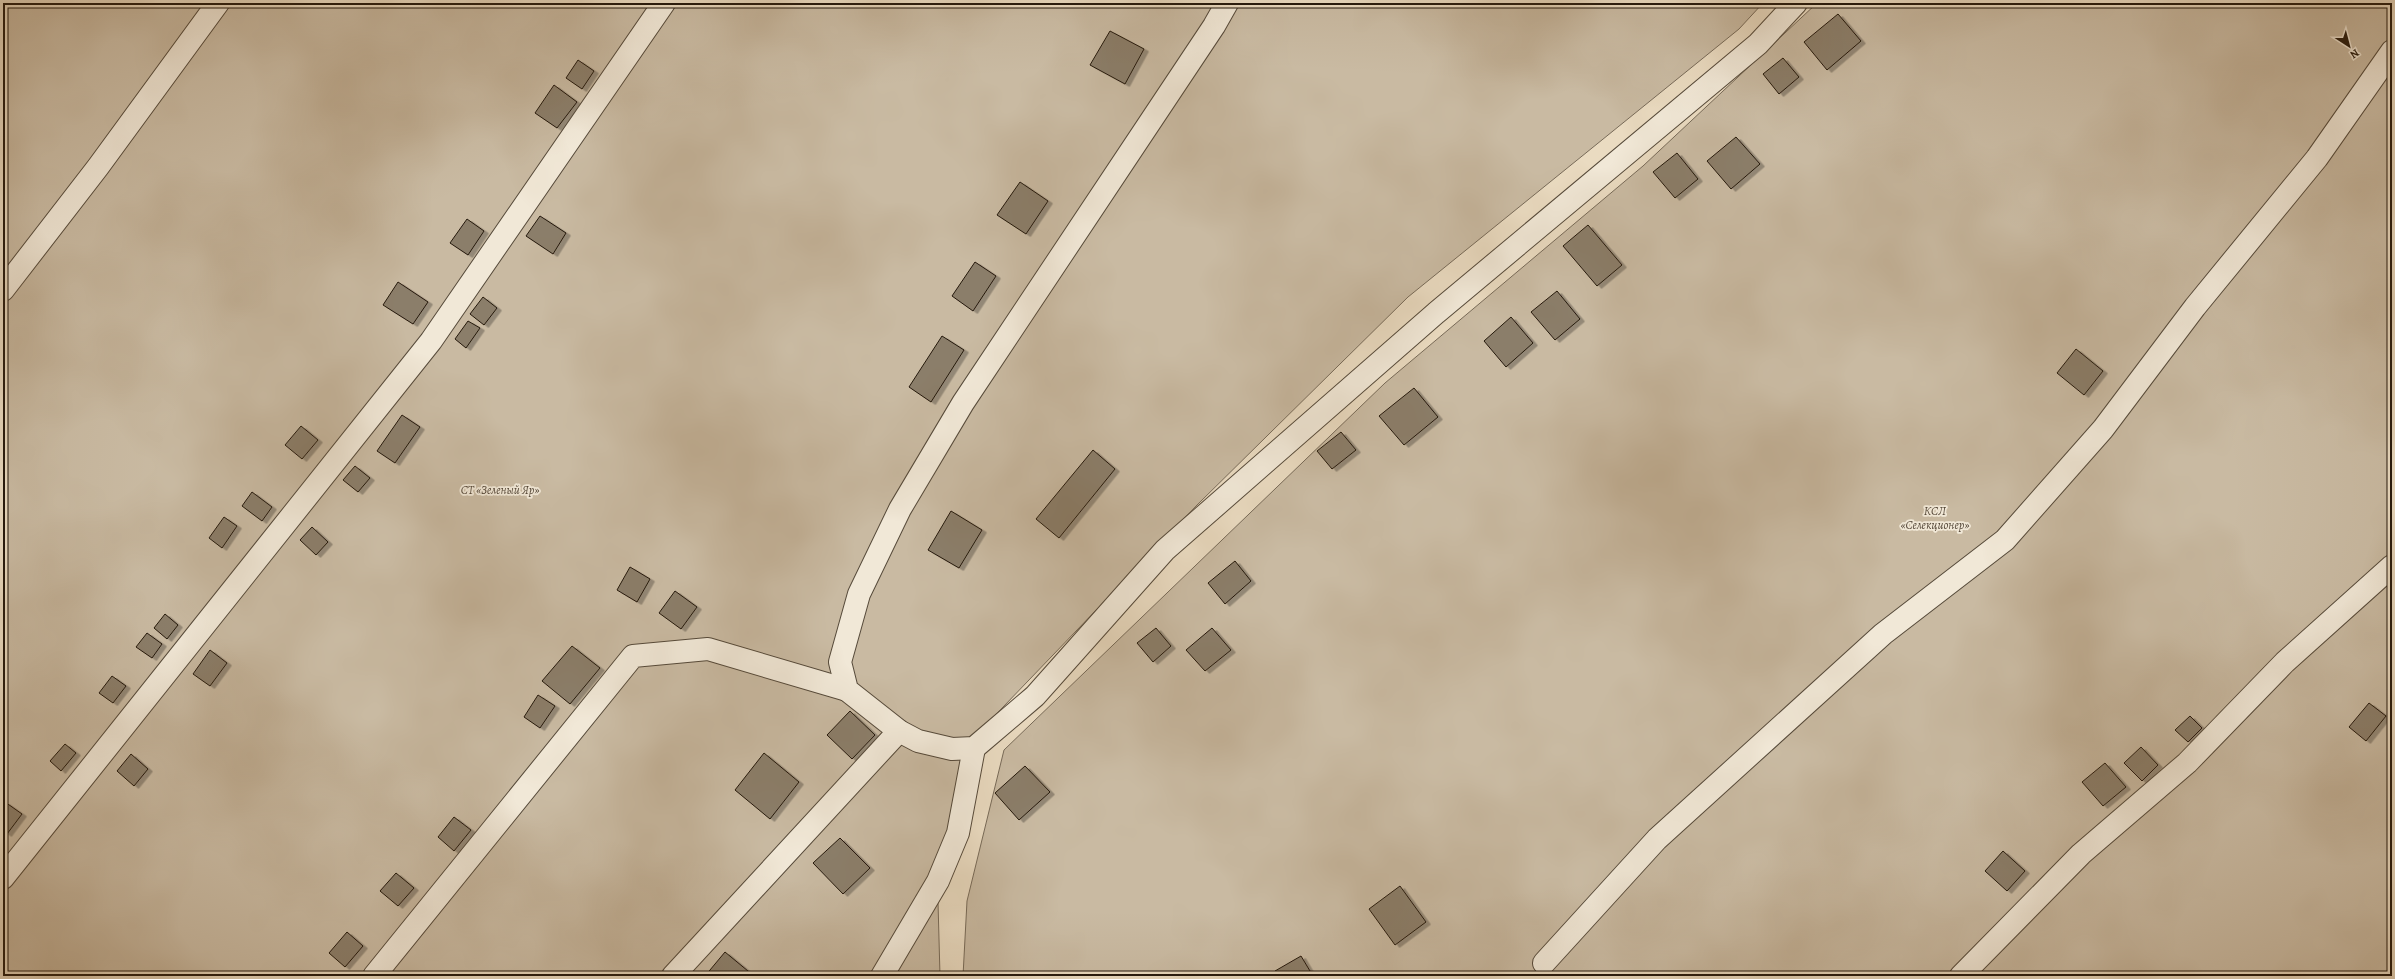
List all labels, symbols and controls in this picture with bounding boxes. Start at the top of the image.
north arrow [2329,26,2369,66]
text: N [2347,45,2362,62]
park label: СТ «Зеленый Яр» [461,482,539,498]
park label: КСЛ «Селекционер» [1901,503,1969,533]

